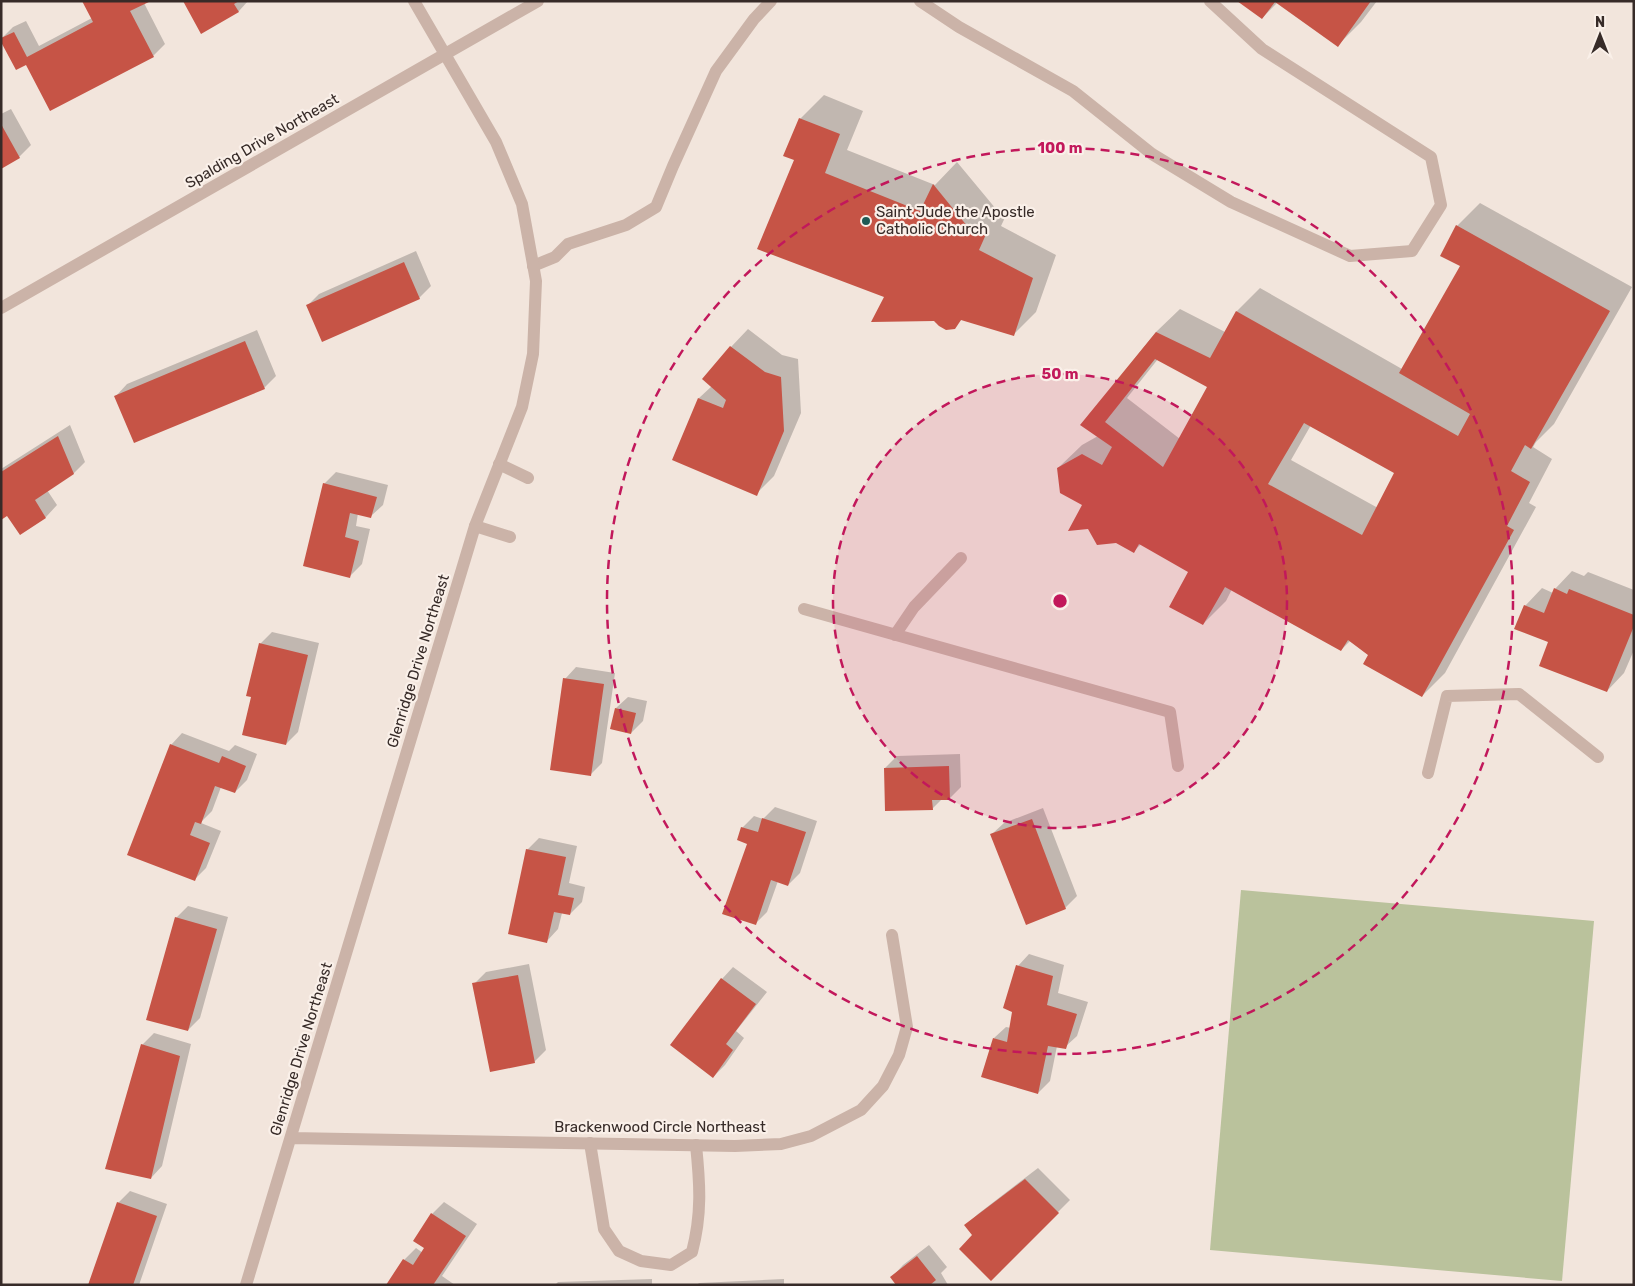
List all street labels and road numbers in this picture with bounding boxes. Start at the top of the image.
street label: Spalding Drive Northeast [182,90,342,192]
street label: Glenridge Drive Northeast [383,572,453,750]
street label: Glenridge Drive Northeast [266,960,336,1138]
street label: Brackenwood Circle Northeast [554,1118,766,1136]

